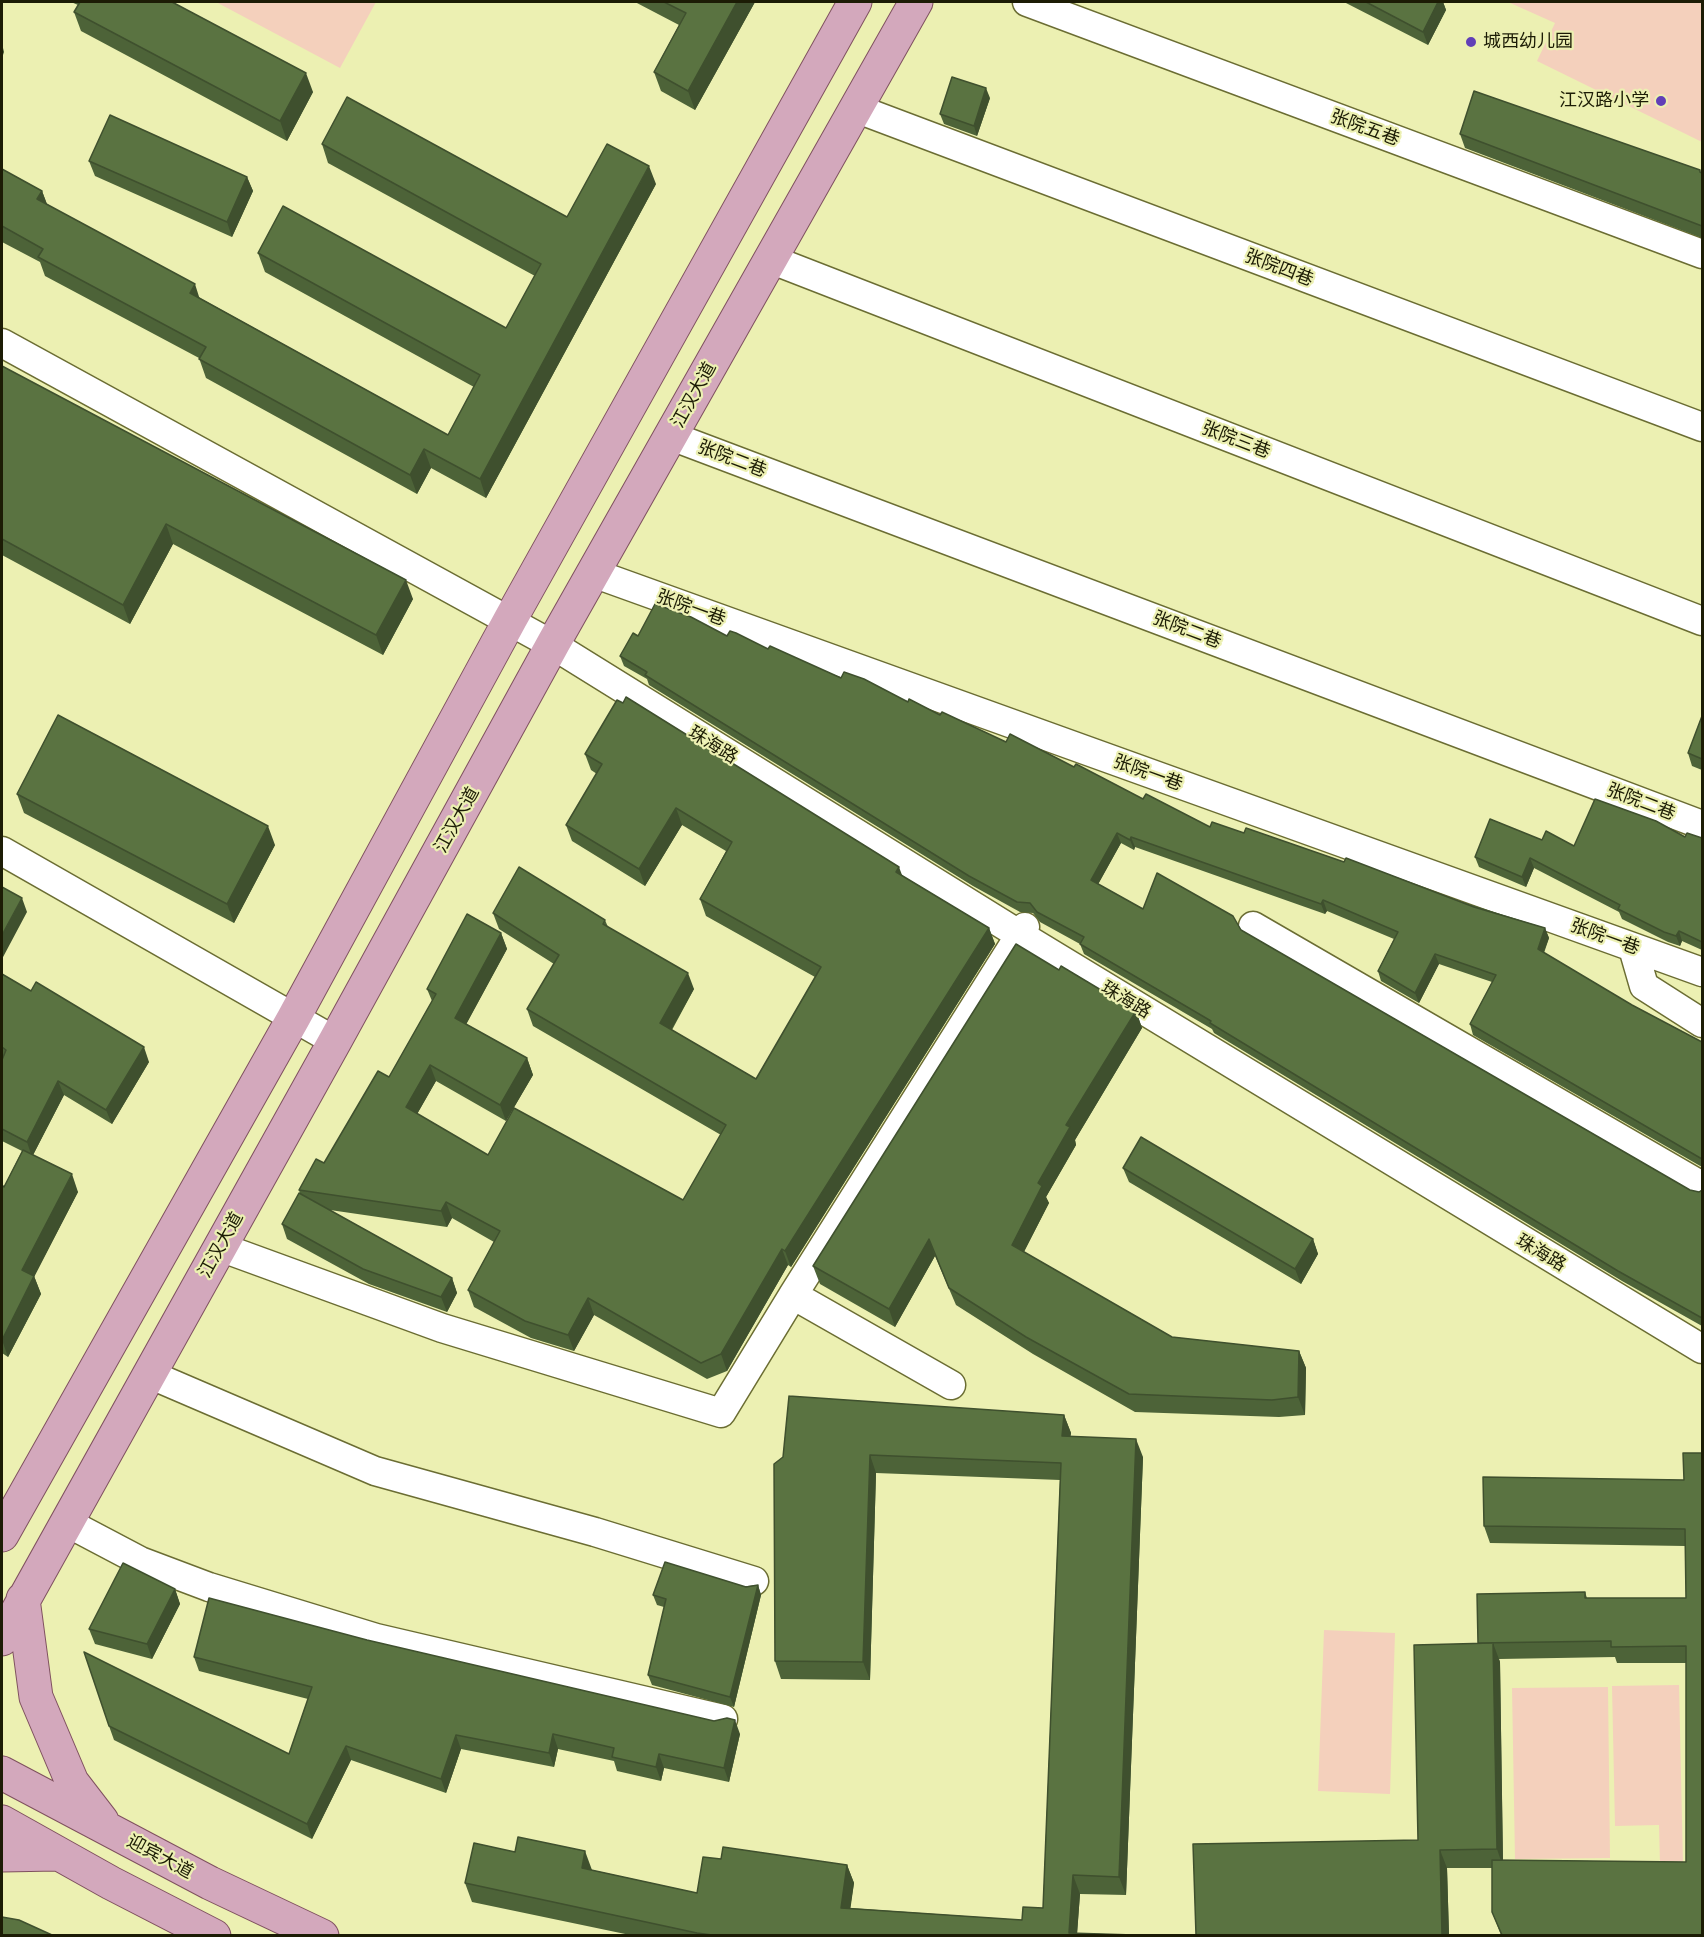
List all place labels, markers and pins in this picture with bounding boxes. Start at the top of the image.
place label: 城西幼儿园 [1483,31,1573,53]
marker: 城西幼儿园 [1464,35,1478,49]
place label: 江汉路小学 [1559,90,1649,112]
marker: 江汉路小学 [1654,94,1668,108]

